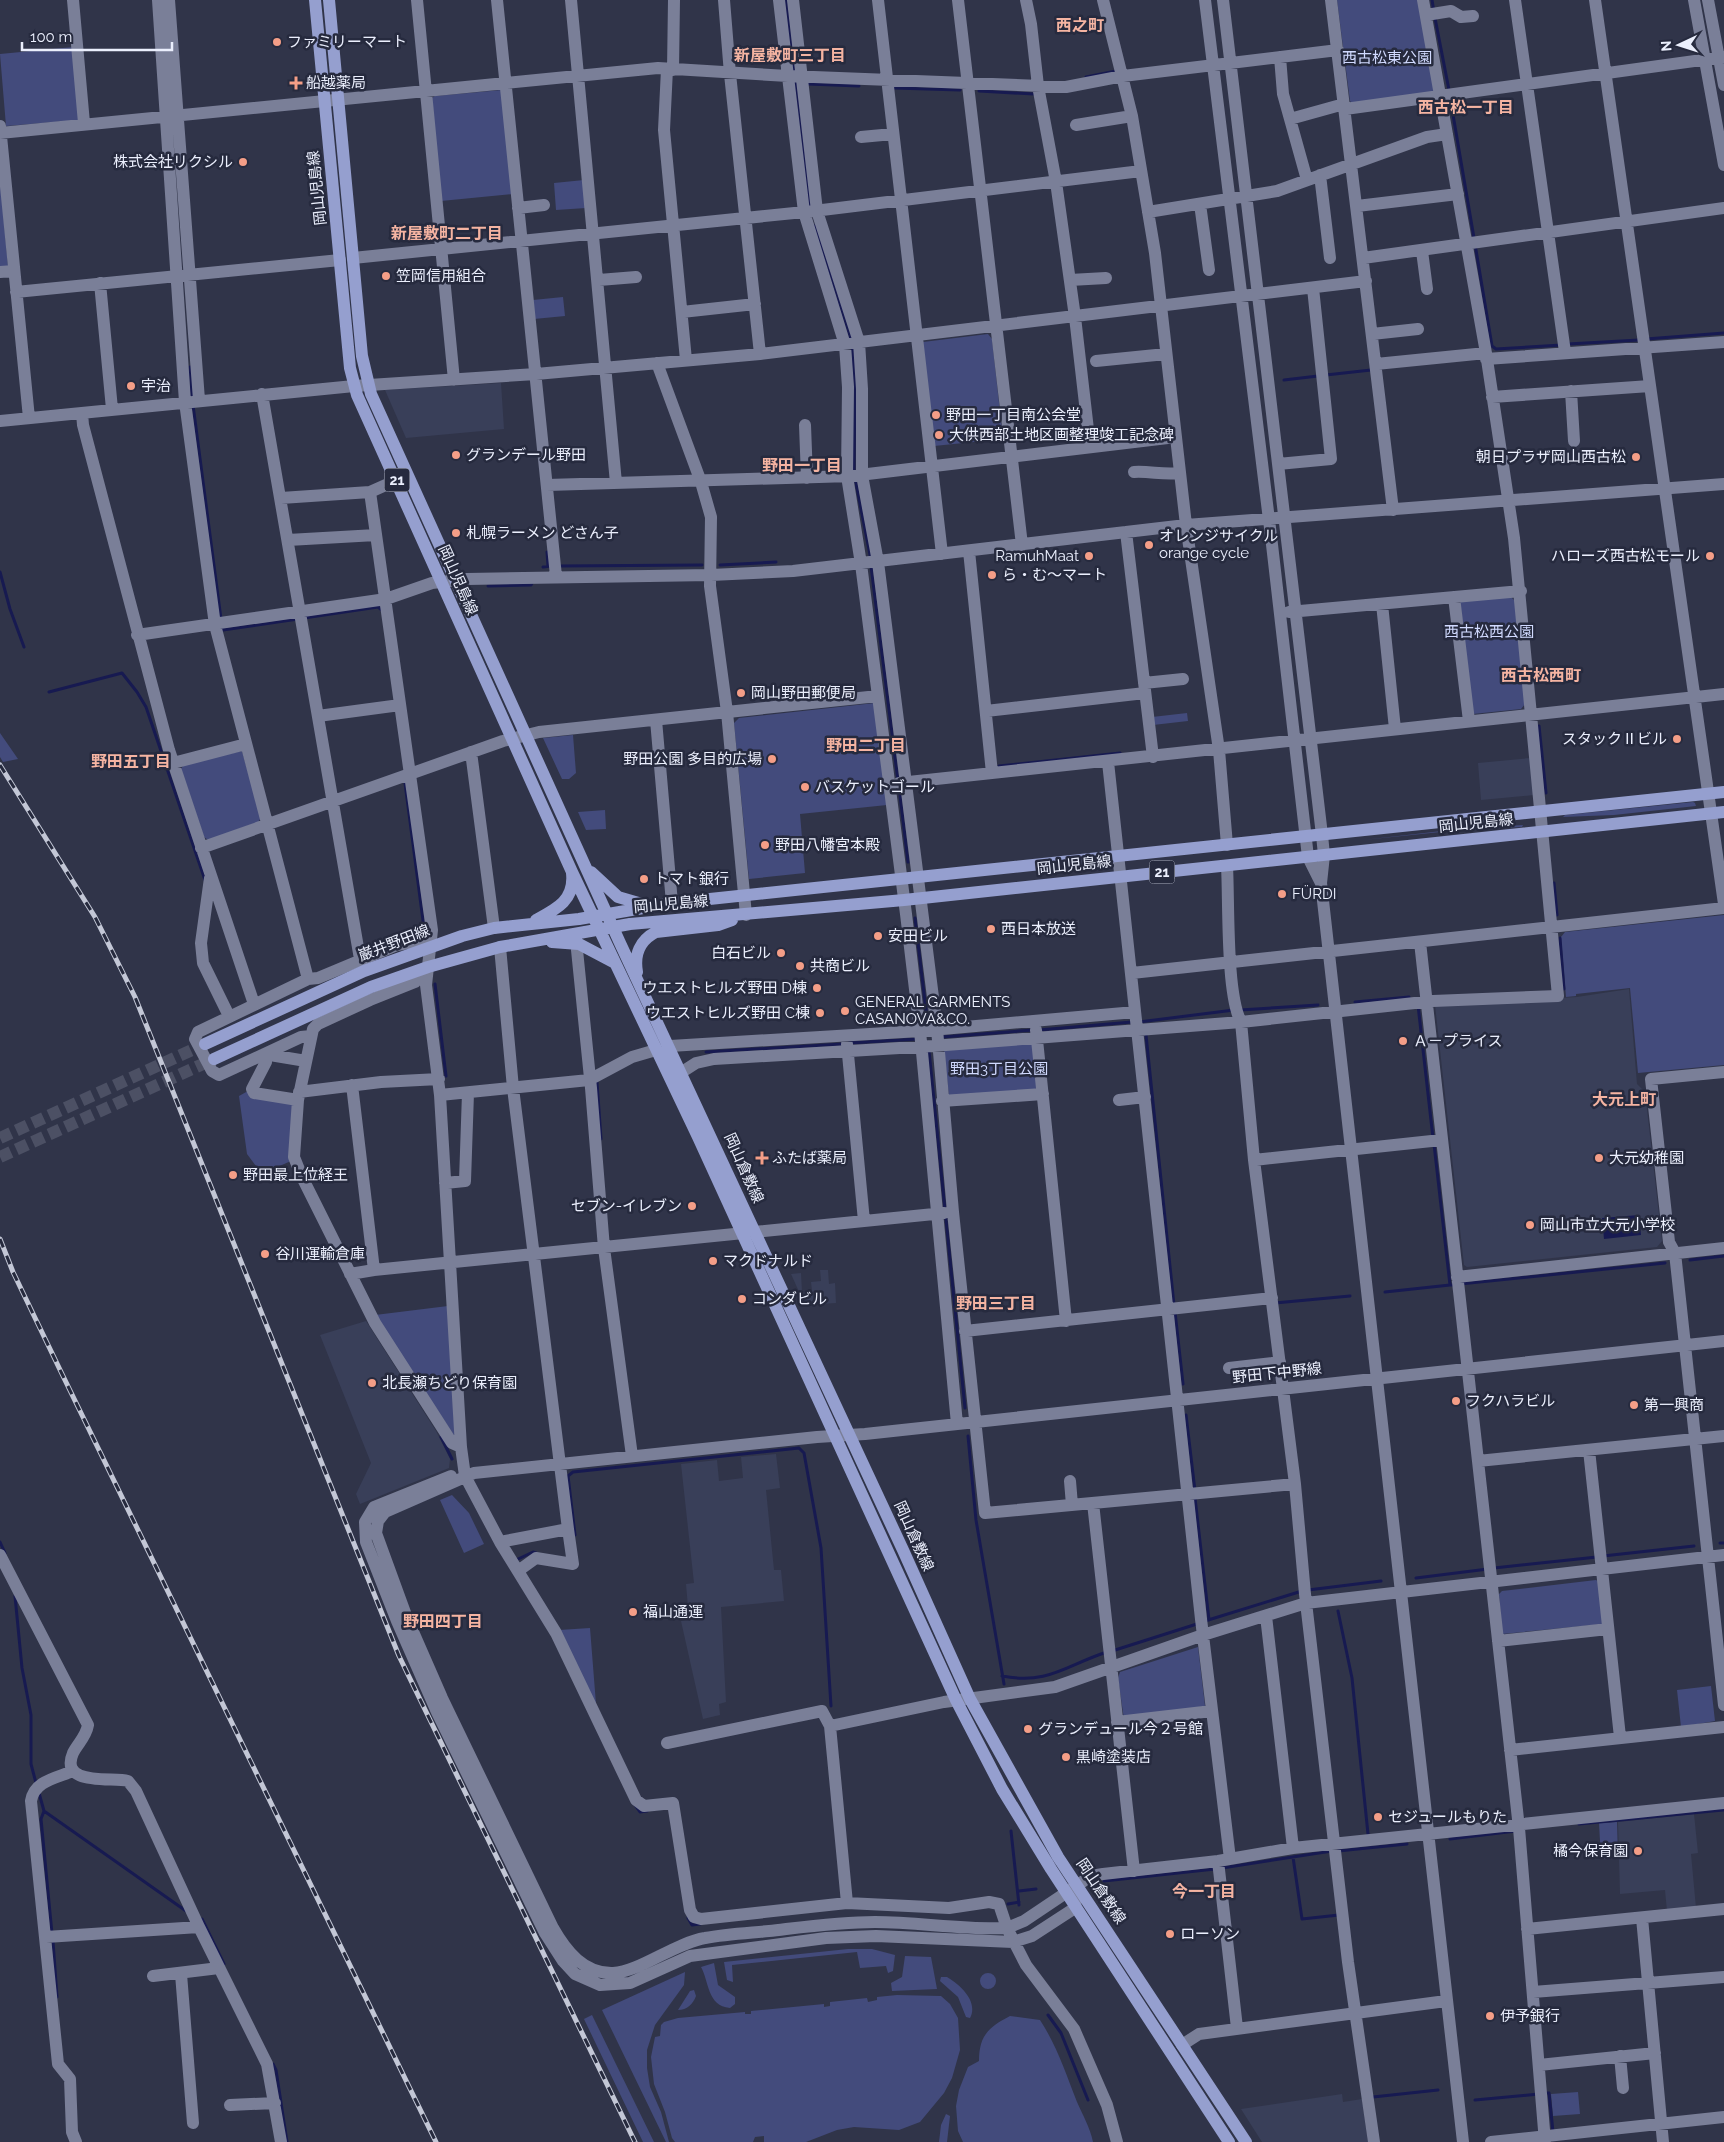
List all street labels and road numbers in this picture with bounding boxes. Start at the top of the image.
street label: 岡山児島線 [304,150,330,226]
road number: 21 [384,468,410,492]
street label: 岡山児島線 [435,542,481,618]
street label: 岡山児島線 [1438,810,1514,836]
street label: 岡山児島線 [1036,852,1112,878]
road number: 21 [1150,860,1174,884]
street label: 岡山児島線 [633,892,709,916]
street label: 巌井野田線 [356,921,432,965]
street label: 岡山倉敷線 [721,1130,767,1206]
street label: 野田下中野線 [1231,1359,1323,1387]
street label: 岡山倉敷線 [891,1498,937,1574]
street label: 岡山倉敷線 [1073,1855,1129,1927]

